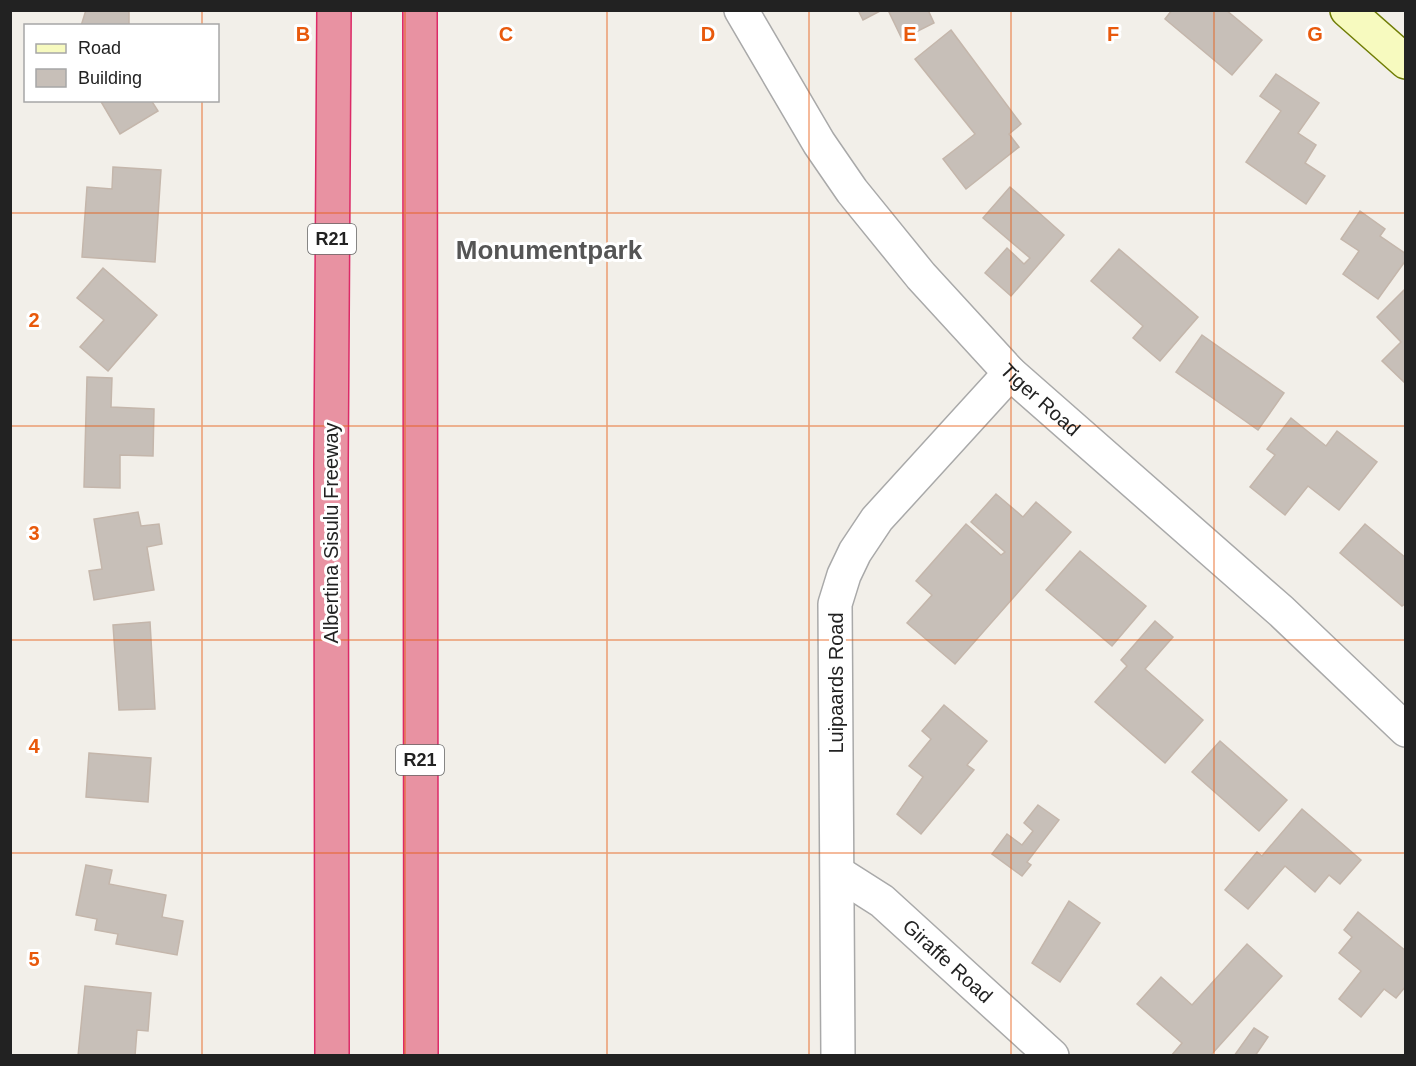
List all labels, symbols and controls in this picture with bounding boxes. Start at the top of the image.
text: B [296,23,310,45]
text: C [499,23,513,45]
text: D [701,23,715,45]
text: E [903,23,917,45]
text: F [1107,23,1119,45]
text: G [1307,23,1323,45]
legend [24,24,219,102]
text: Road [78,38,121,58]
text: Building [78,68,142,88]
road number: R21 [308,224,356,254]
district label: Monumentpark [456,235,643,265]
text: 2 [28,309,40,331]
street label: Tiger Road [996,359,1085,440]
street label: Albertina Sisulu Freeway [320,422,342,644]
text: 3 [28,522,40,544]
street label: Luipaards Road [825,612,847,754]
text: 4 [28,735,40,757]
road number: R21 [396,745,444,775]
street label: Giraffe Road [898,915,997,1007]
text: 5 [28,948,40,970]

